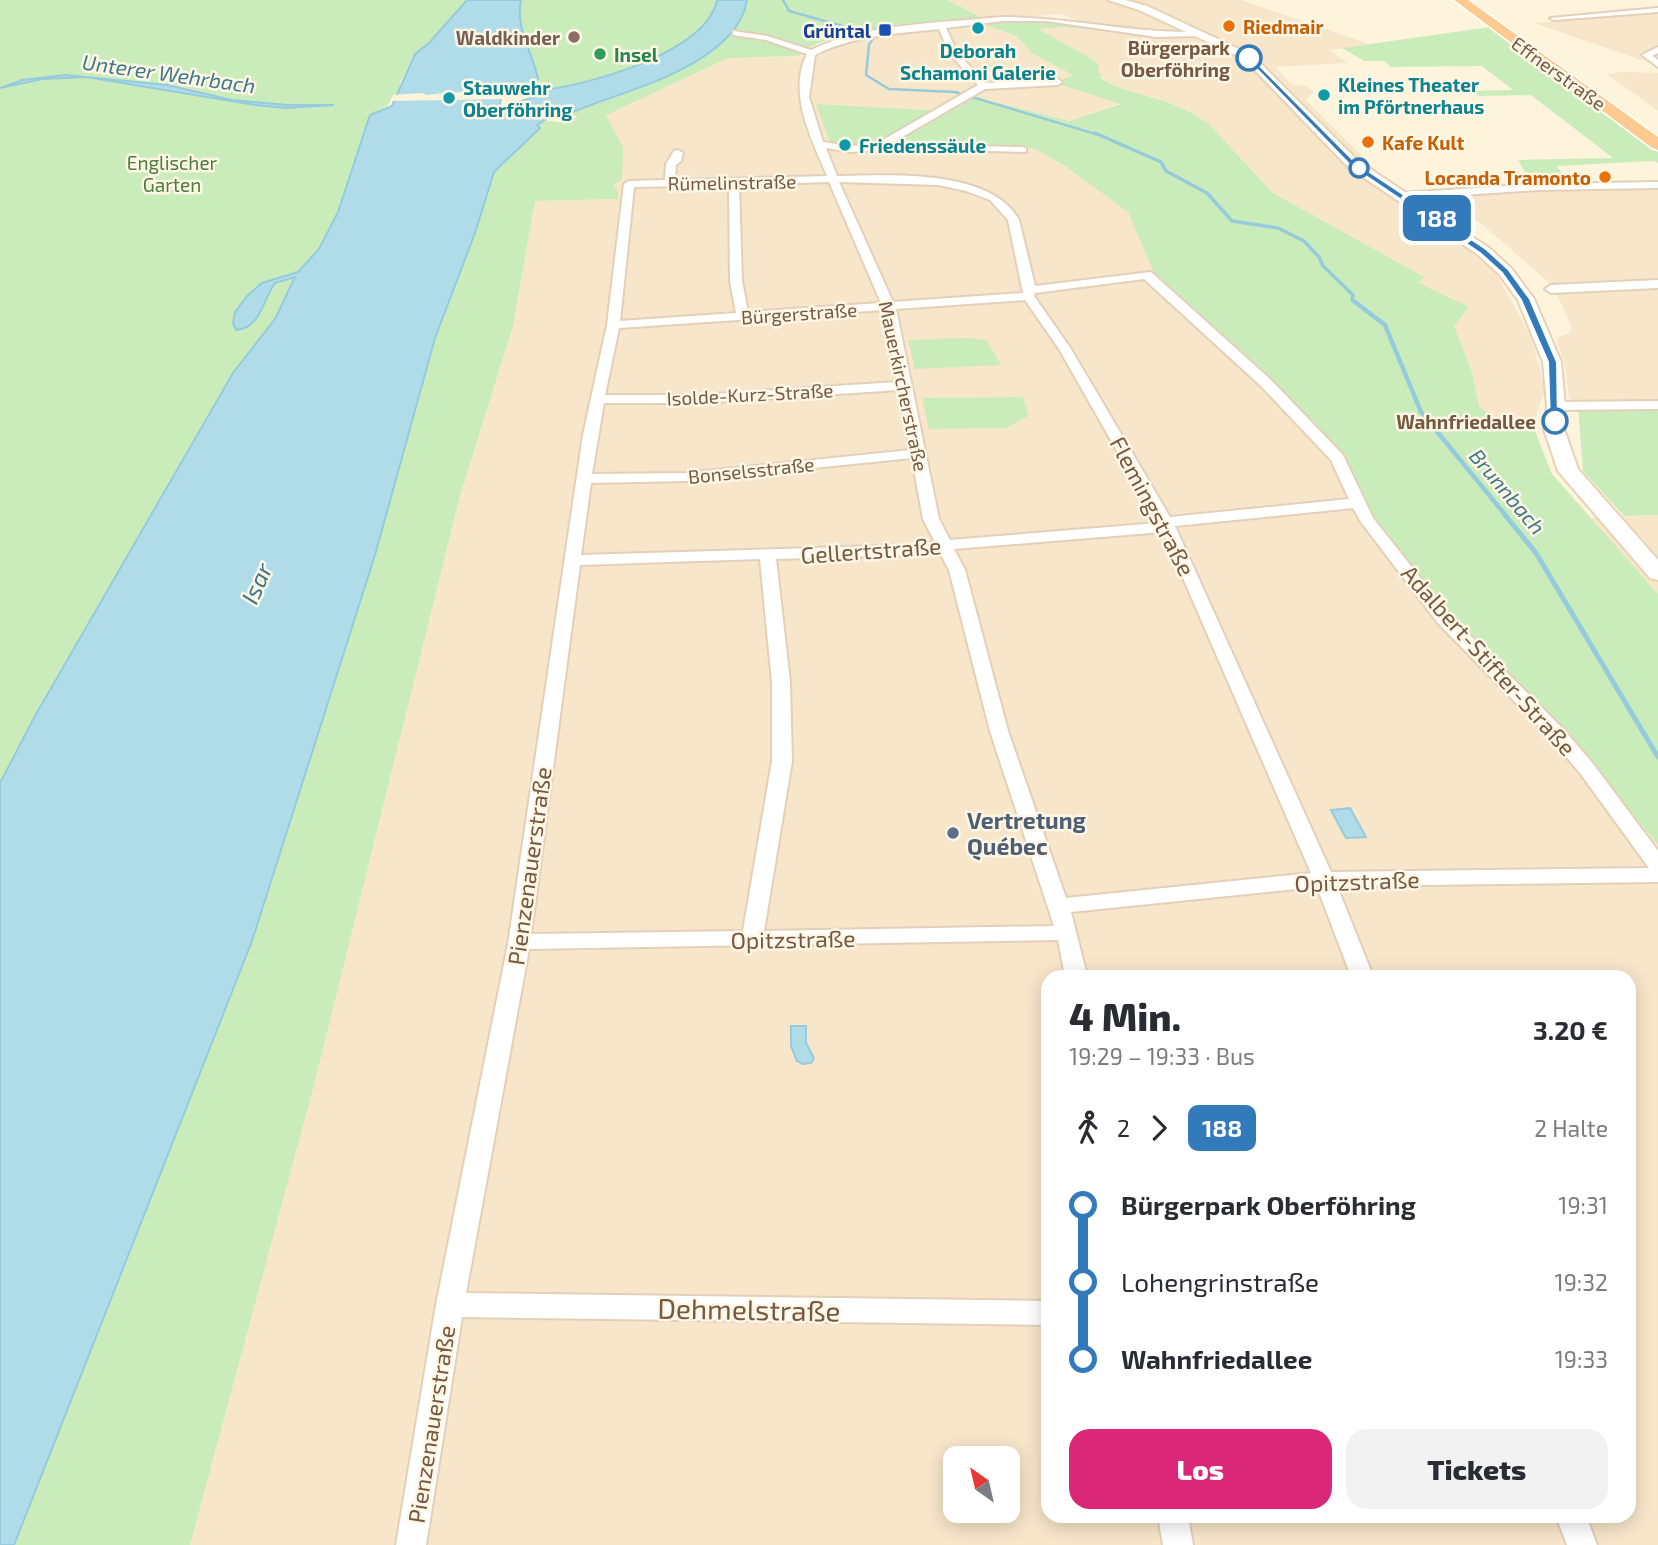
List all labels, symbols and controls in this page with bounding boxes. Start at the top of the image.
place label: Riedmair [1243,15,1324,38]
marker: Riedmair [1221,18,1237,34]
place label: Grüntal [803,19,872,42]
marker: Deborah Schamoni Galerie [970,20,986,36]
marker: Grüntal [877,22,893,38]
place label: Waldkinder [456,26,560,49]
marker: Waldkinder [566,29,582,45]
street label: Effnerstraße [1507,31,1611,115]
place label: Bürgerpark Oberföhring [1121,36,1230,81]
place label: Deborah Schamoni Galerie [900,39,1056,84]
place label: Insel [614,43,659,66]
marker: Bürgerpark Oberföhring [1236,45,1262,71]
marker: Insel [592,46,608,62]
water label: Unterer Wehrbach [81,48,257,98]
place label: Kleines Theater im Pförtnerhaus [1338,73,1484,118]
place label: Stauwehr Oberföhring [463,76,572,121]
marker: Kleines Theater im Pförtnerhaus [1316,87,1332,103]
marker: Stauwehr Oberföhring [441,90,457,106]
place label: Kafe Kult [1382,131,1464,154]
place label: Friedenssäule [859,134,986,157]
marker: Kafe Kult [1360,134,1376,150]
marker: Friedenssäule [837,137,853,153]
park label: Englischer Garten [127,151,218,196]
unlabelled marker [1349,158,1369,178]
place label: Locanda Tramonto [1425,166,1591,189]
street label: Rümelinstraße [667,169,797,195]
marker: Locanda Tramonto [1597,169,1613,185]
line badge: 188 [1397,195,1477,241]
text: 188 [1417,203,1457,232]
street label: Bürgerstraße [740,297,858,329]
street label: Mauerkircherstraße [875,299,933,473]
street label: Isolde-Kurz-Straße [666,378,834,410]
marker: Wahnfriedallee [1542,408,1568,434]
place label: Wahnfriedallee [1396,410,1536,433]
street label: Flemingstraße [1105,432,1201,580]
water label: Brunnbach [1465,443,1551,539]
street label: Bonselsstraße [687,452,815,488]
street label: Gellertstraße [800,531,942,569]
water label: Isar [234,558,278,608]
street label: Adalbert-Stifter-Straße [1396,559,1582,761]
street label: Pienzenauerstraße [501,765,557,967]
place label: Vertretung Québec [967,806,1087,861]
marker: Vertretung Québec [945,825,961,841]
street label: Opitzstraße [1294,865,1420,897]
street label: Opitzstraße [730,924,856,954]
text: 4 Min. [1069,993,1181,1039]
text: 3.20 € [1533,1014,1608,1045]
text: 19:29 – 19:33 · Bus [1069,1042,1255,1070]
icon: walk [1069,1109,1107,1147]
icon: forward [1140,1109,1178,1147]
text: 188 [1202,1113,1242,1142]
text: 2 [1117,1114,1130,1142]
text: 2 Halte [1534,1114,1608,1142]
text: Bürgerpark Oberföhring [1121,1189,1416,1220]
text: 19:31 [1558,1191,1608,1219]
text: Lohengrinstraße [1121,1266,1319,1297]
text: 19:32 [1555,1268,1608,1296]
street label: Dehmelstraße [657,1290,841,1328]
street label: Pienzenauerstraße [402,1323,460,1525]
text: Wahnfriedallee [1121,1343,1312,1374]
text: 19:33 [1555,1345,1608,1373]
button: Los [1069,1429,1332,1509]
button: Tickets [1346,1429,1608,1509]
north arrow [943,1446,1020,1522]
map controls [943,1446,1020,1523]

